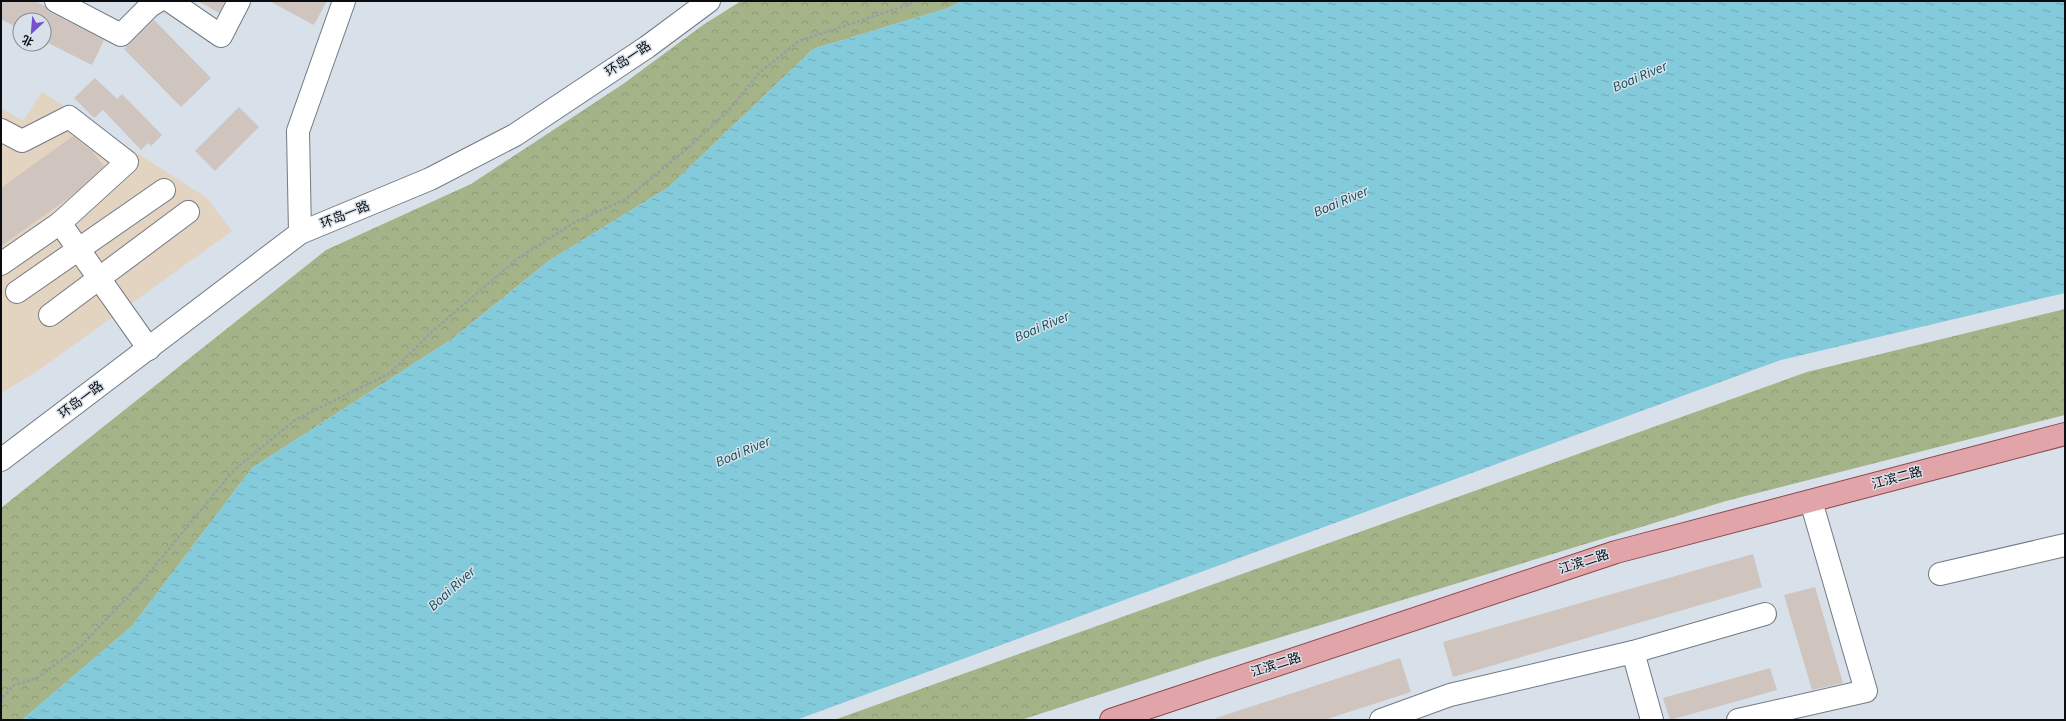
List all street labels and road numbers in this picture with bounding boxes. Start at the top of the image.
street label: 环岛一路 [601,37,655,81]
street label: 环岛一路 [318,197,372,233]
street label: 环岛一路 [55,377,107,423]
street label: 江滨二路 [1870,463,1924,493]
street label: 江滨二路 [1556,545,1612,579]
street label: 江滨二路 [1248,648,1304,682]

